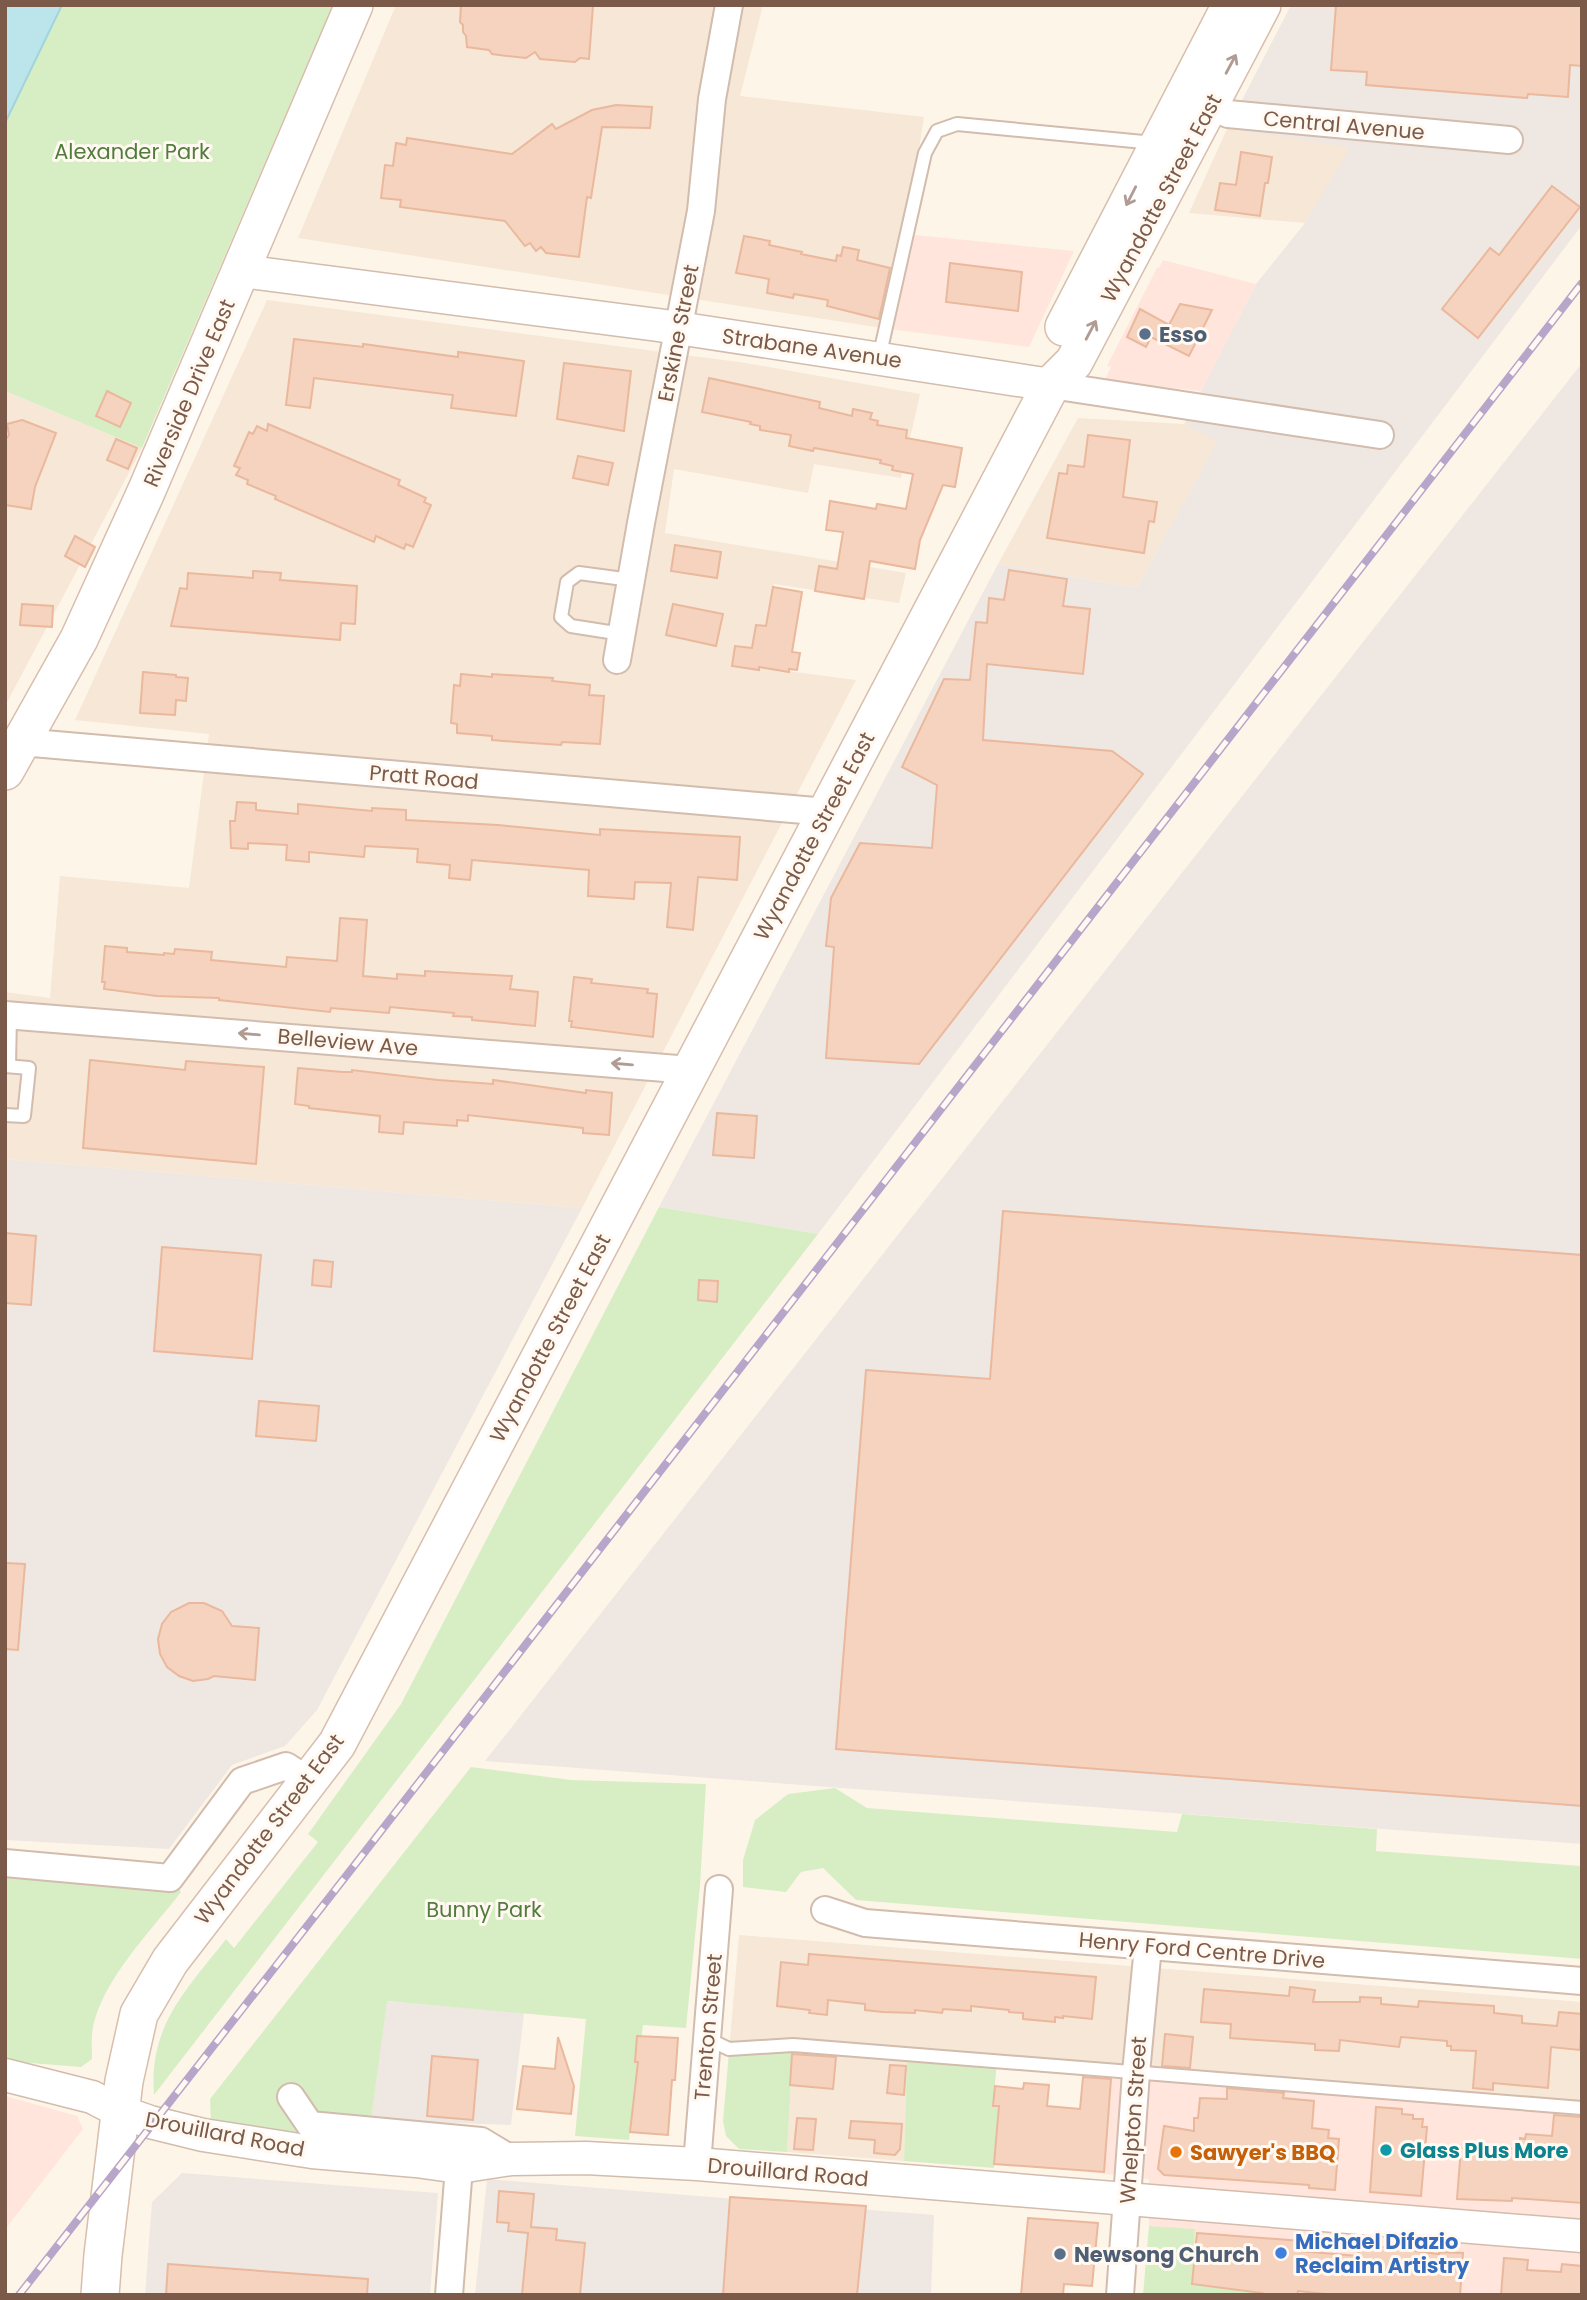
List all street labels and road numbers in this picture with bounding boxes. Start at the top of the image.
street label: Wyandotte Street East [1094,89,1228,307]
street label: Central Avenue [1262,103,1426,147]
street label: Erskine Street [650,262,706,404]
street label: Riverside Drive East [136,295,242,491]
street label: Strabane Avenue [720,321,904,375]
street label: Wyandotte Street East [747,727,881,945]
street label: Pratt Road [368,758,480,796]
street label: Belleview Ave [277,1021,419,1063]
street label: Wyandotte Street East [483,1229,617,1447]
street label: Wyandotte Street East [188,1728,350,1930]
street label: Henry Ford Centre Drive [1078,1925,1326,1975]
street label: Trenton Street [687,1952,729,2102]
street label: Whelpton Street [1113,2035,1153,2205]
street label: Drouillard Road [143,2104,307,2164]
street label: Drouillard Road [706,2151,870,2193]

